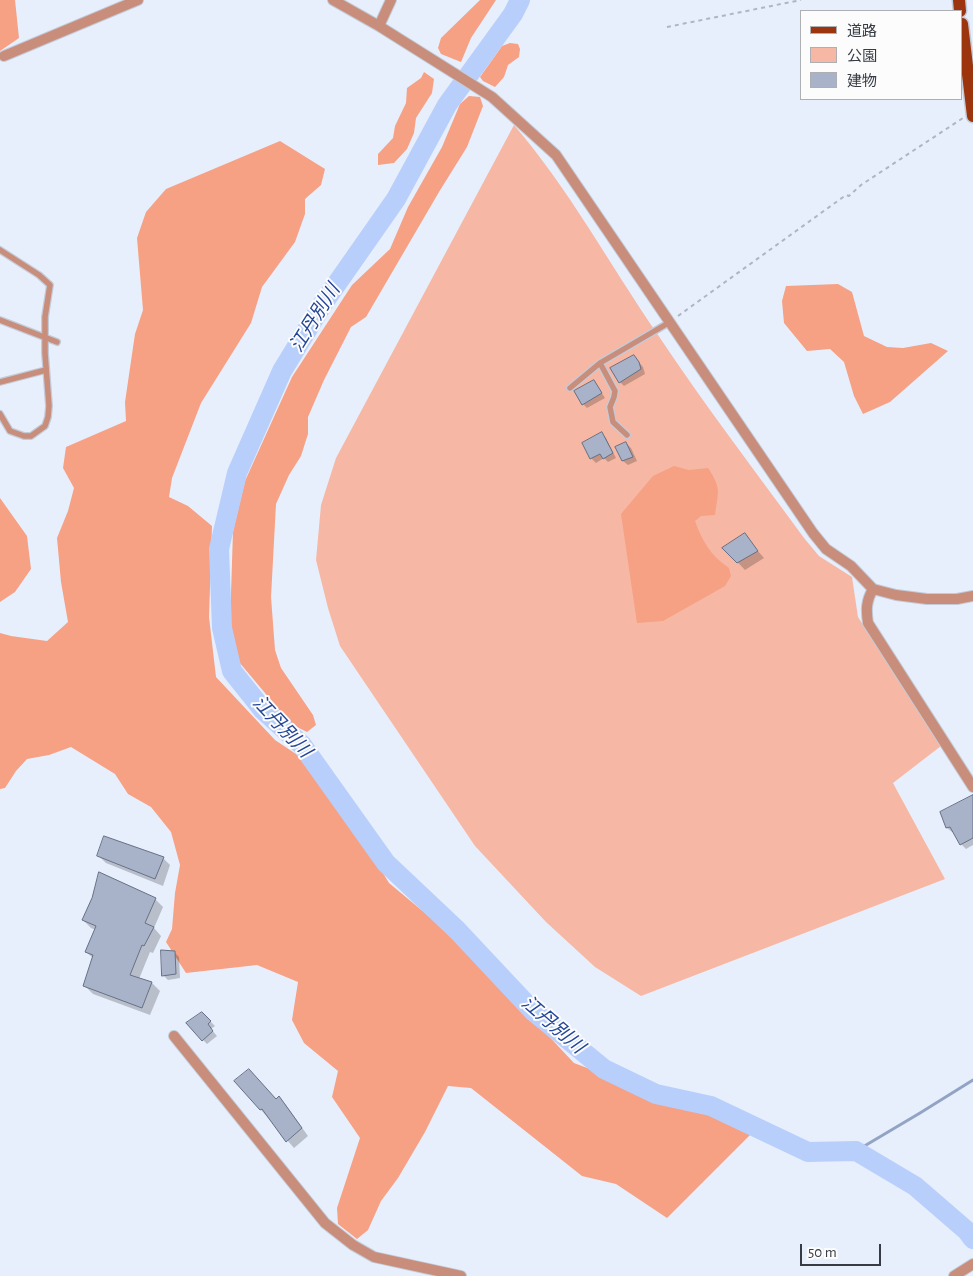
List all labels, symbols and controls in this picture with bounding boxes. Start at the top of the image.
legend [800,10,963,100]
text: 道路 [847,24,877,39]
text: 公園 [847,49,877,64]
text: 建物 [847,74,877,89]
water label: 江丹別川 [285,280,345,356]
water label: 江丹別川 [248,691,316,763]
water label: 江丹別川 [517,991,589,1059]
scale bar [803,1234,884,1266]
text: 50 m [808,1245,837,1260]

